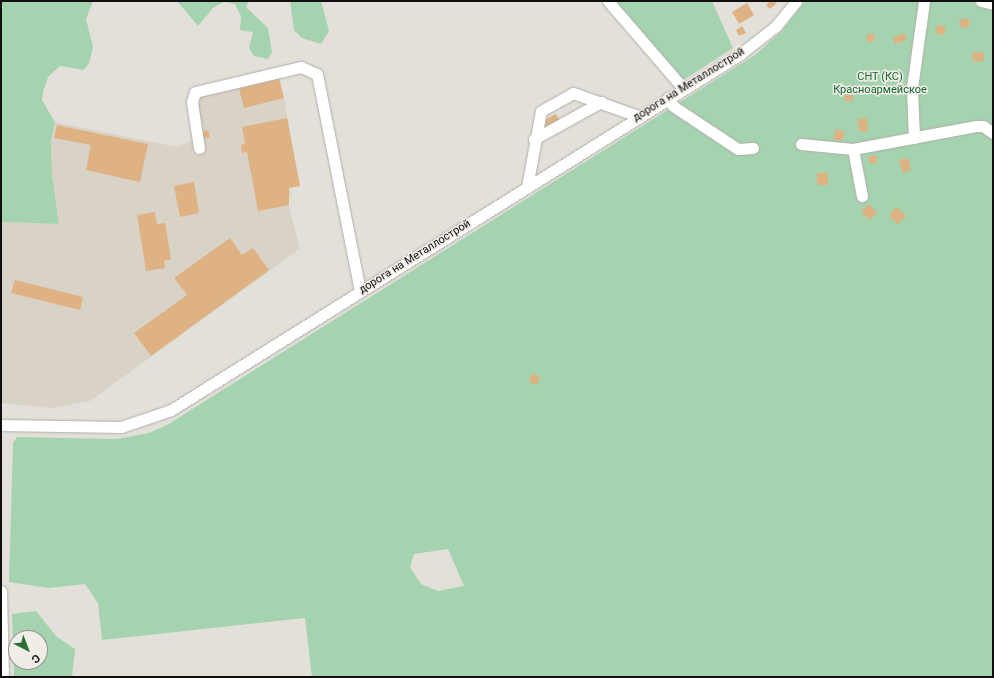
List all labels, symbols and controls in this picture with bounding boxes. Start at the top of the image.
street label: дорога на Металлострой [631,45,747,125]
park label: СНТ (КС) Красноармейское [833,71,927,97]
street label: дорога на Металлострой [357,217,473,297]
north arrow [8,630,48,670]
text: С [29,651,43,666]

